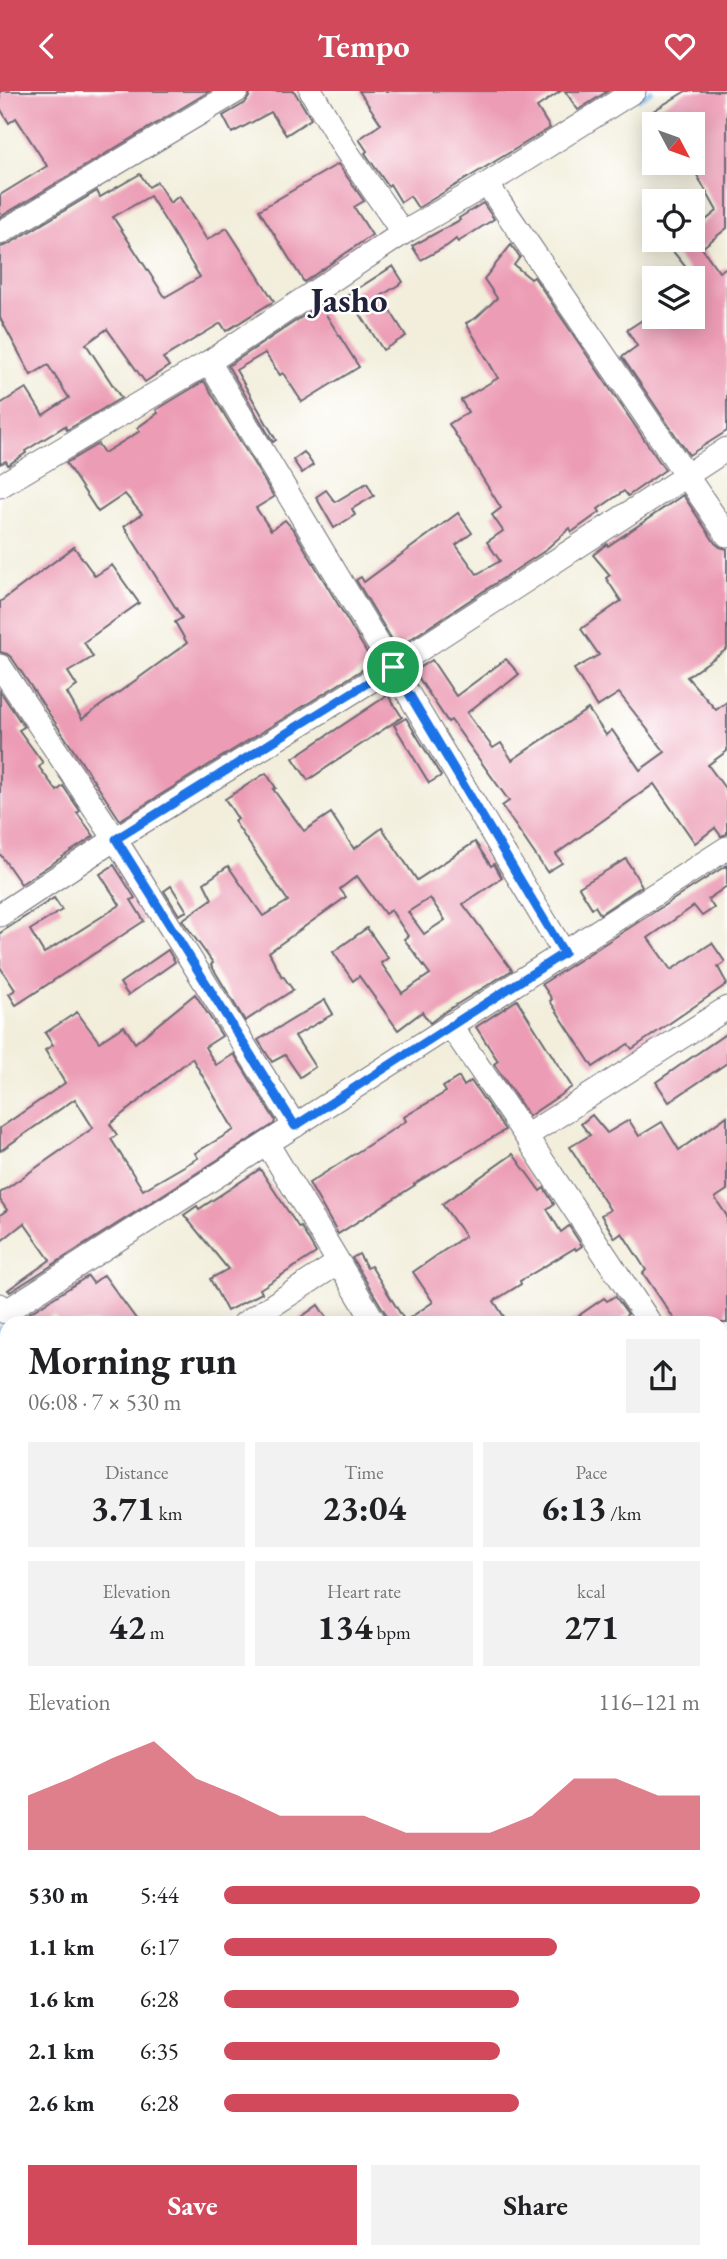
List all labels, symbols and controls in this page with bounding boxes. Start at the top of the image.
text: Tempo [317,25,410,67]
icon: back [28,27,66,65]
icon: heart [661,27,699,65]
north arrow [642,112,705,175]
map controls [642,112,705,329]
button: locate [642,189,705,252]
button: layers [642,266,705,329]
district label: Jasho [307,277,388,322]
pin [363,637,423,697]
icon: arrive [374,648,412,686]
text: Morning run [28,1336,237,1385]
button: share [626,1339,700,1413]
text: 06:08 · 7 × 530 m [28,1387,181,1417]
text: Distance [105,1460,168,1485]
text: Time [344,1460,384,1485]
text: Pace [575,1460,607,1485]
text: 3.71 [91,1485,155,1530]
text: 23:04 [322,1485,406,1530]
text: 6:13 [541,1485,606,1530]
text: km [155,1501,183,1526]
text: /km [606,1501,642,1526]
text: Elevation [102,1579,171,1604]
text: Heart rate [327,1579,401,1604]
text: kcal [577,1579,606,1604]
text: 42 [109,1604,146,1649]
text: 134 [317,1604,373,1649]
text: 271 [564,1604,619,1649]
text: m [146,1620,164,1645]
text: bpm [373,1620,411,1645]
text: Elevation [28,1687,111,1717]
text: 116–121 m [599,1687,700,1717]
text: 530 m [28,1880,89,1910]
text: 5:44 [140,1880,179,1910]
text: 1.1 km [28,1932,95,1962]
text: 6:17 [140,1932,179,1962]
text: 1.6 km [28,1984,95,2014]
text: 6:28 [140,1984,179,2014]
text: 2.1 km [28,2036,95,2066]
text: 6:35 [140,2036,179,2066]
text: 2.6 km [28,2088,95,2118]
text: 6:28 [140,2088,179,2118]
button: Save [28,2165,357,2245]
button: Share [371,2165,700,2245]

